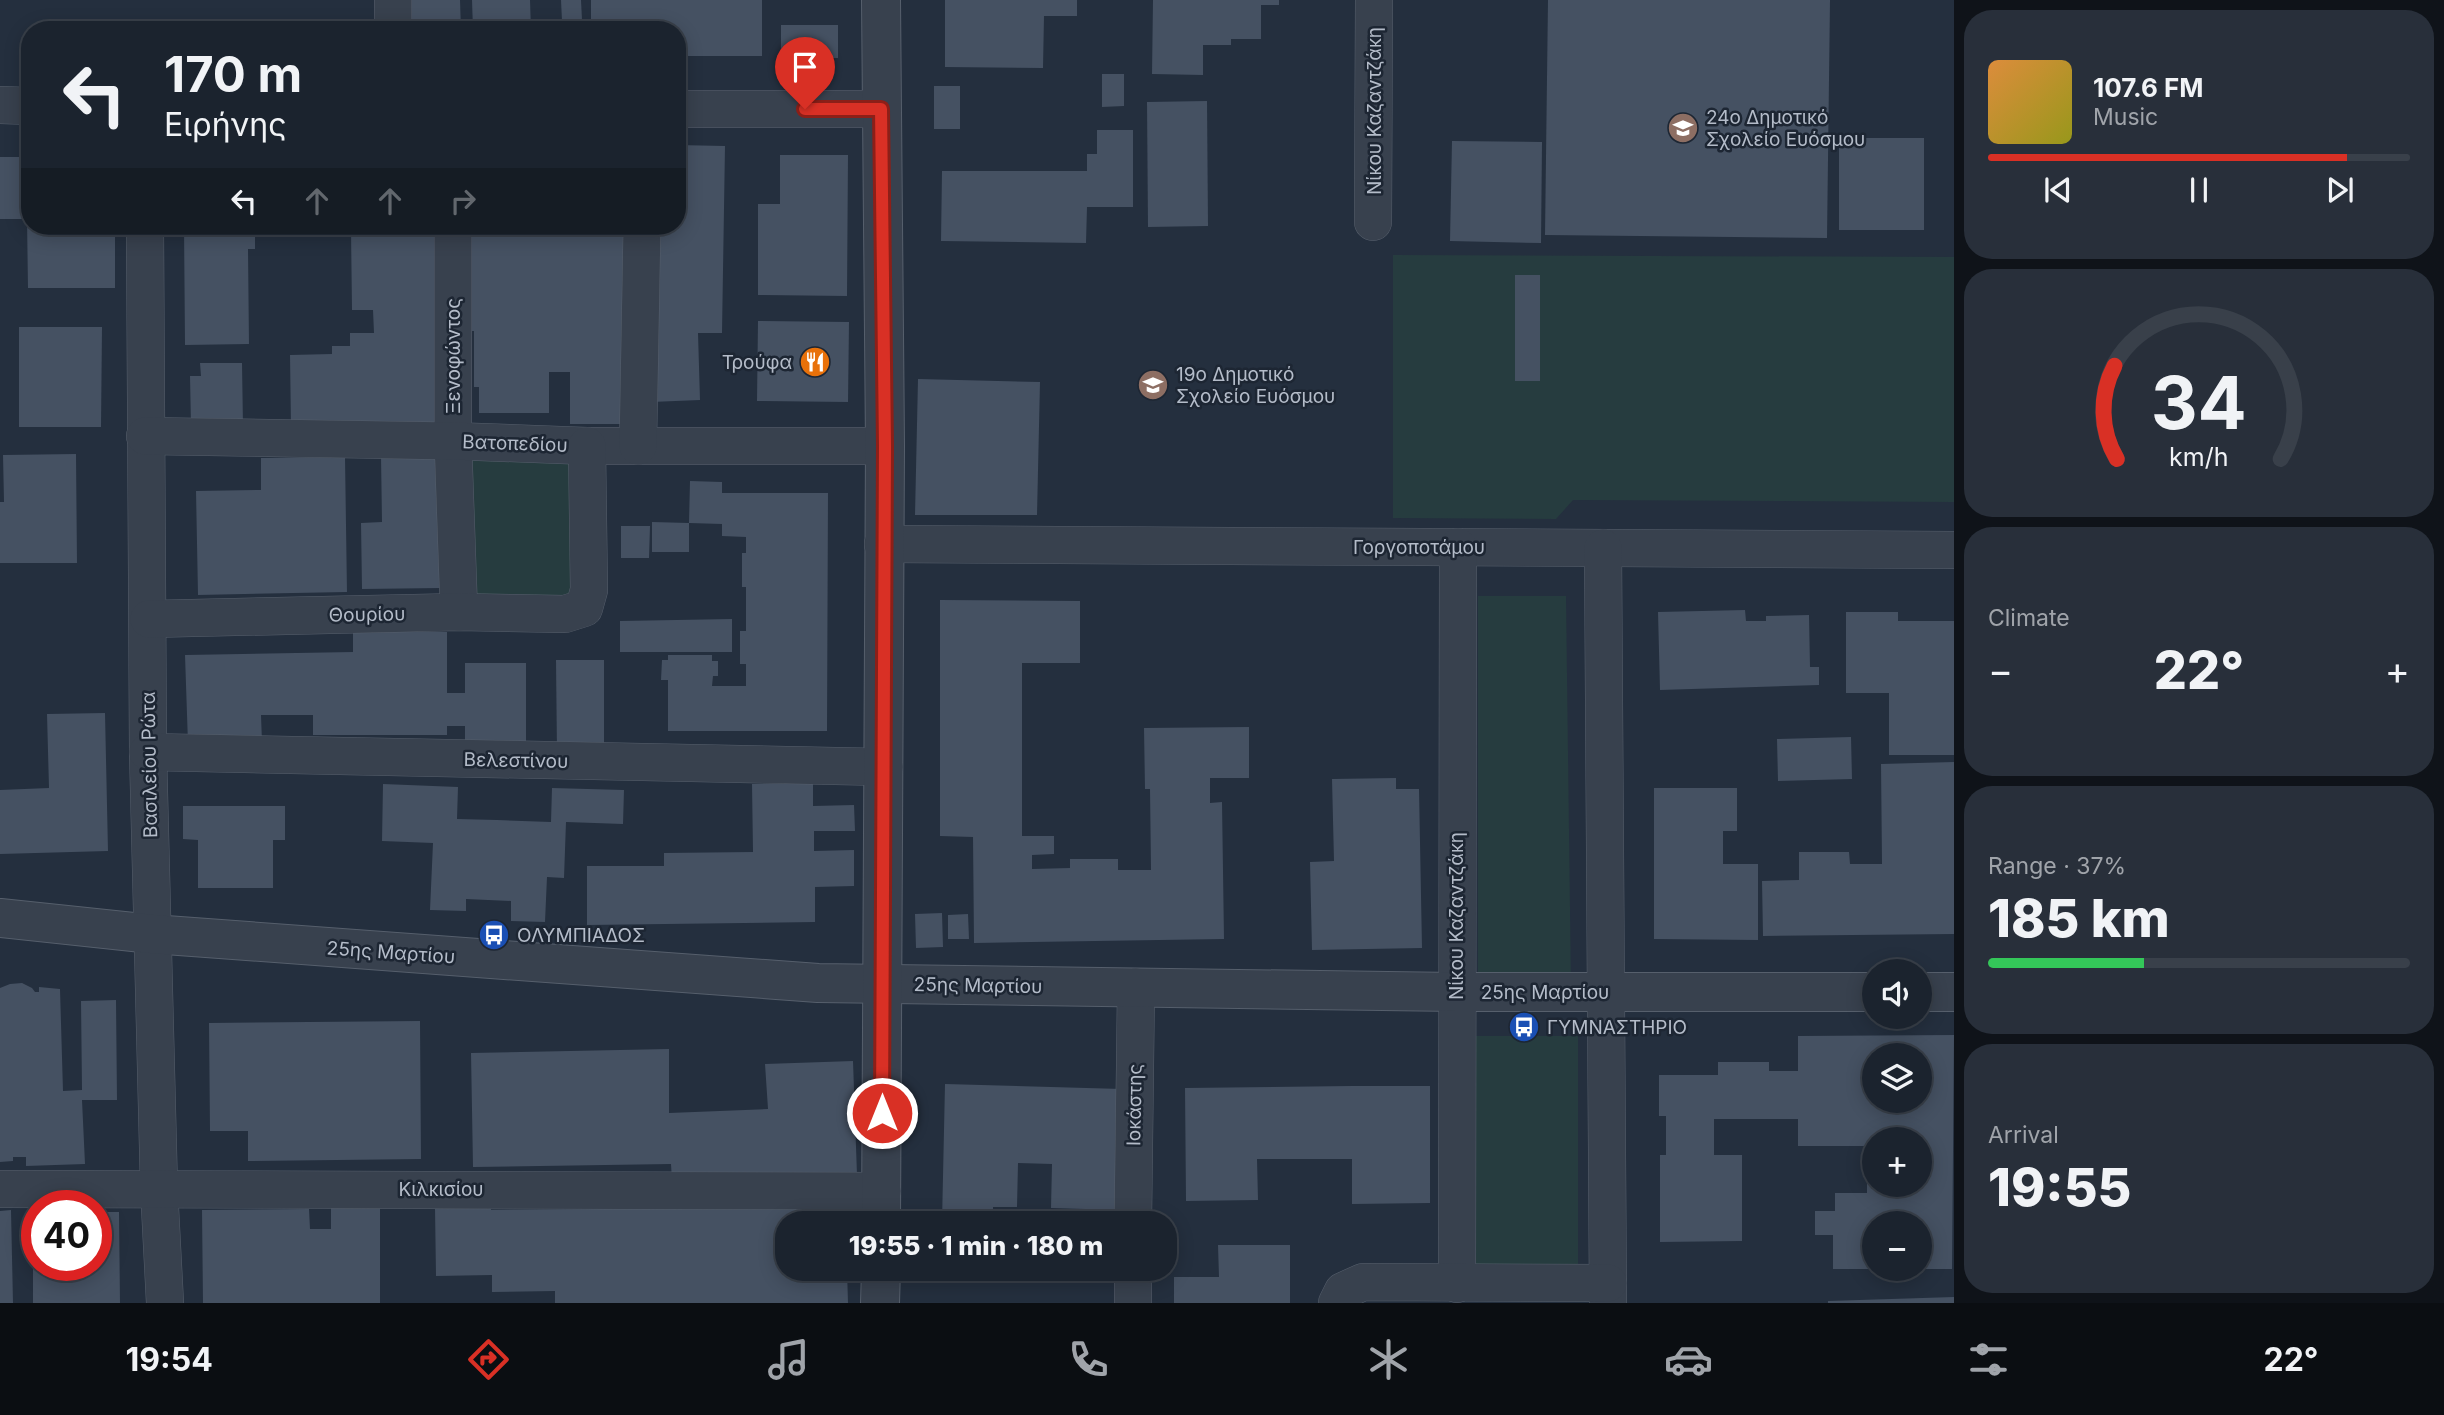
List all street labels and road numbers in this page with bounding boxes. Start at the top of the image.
street label: Νίκου Καζαντζάκη [1363,27,1386,195]
street label: Ξενοφώντος [442,298,465,414]
street label: Βατοπεδίου [462,430,568,457]
street label: Γοργοποτάμου [1353,536,1485,559]
street label: Θουρίου [328,602,406,627]
street label: Βασιλείου Ρώτα [137,692,162,838]
street label: Βελεστίνου [463,748,569,773]
street label: Νίκου Καζαντζάκη [1445,832,1468,1000]
street label: 25ης Μαρτίου [326,937,456,968]
street label: 25ης Μαρτίου [913,973,1043,998]
street label: 25ης Μαρτίου [1481,981,1609,1004]
street label: Ιοκάστης [1122,1064,1147,1146]
street label: Κιλκισίου [398,1178,484,1201]

